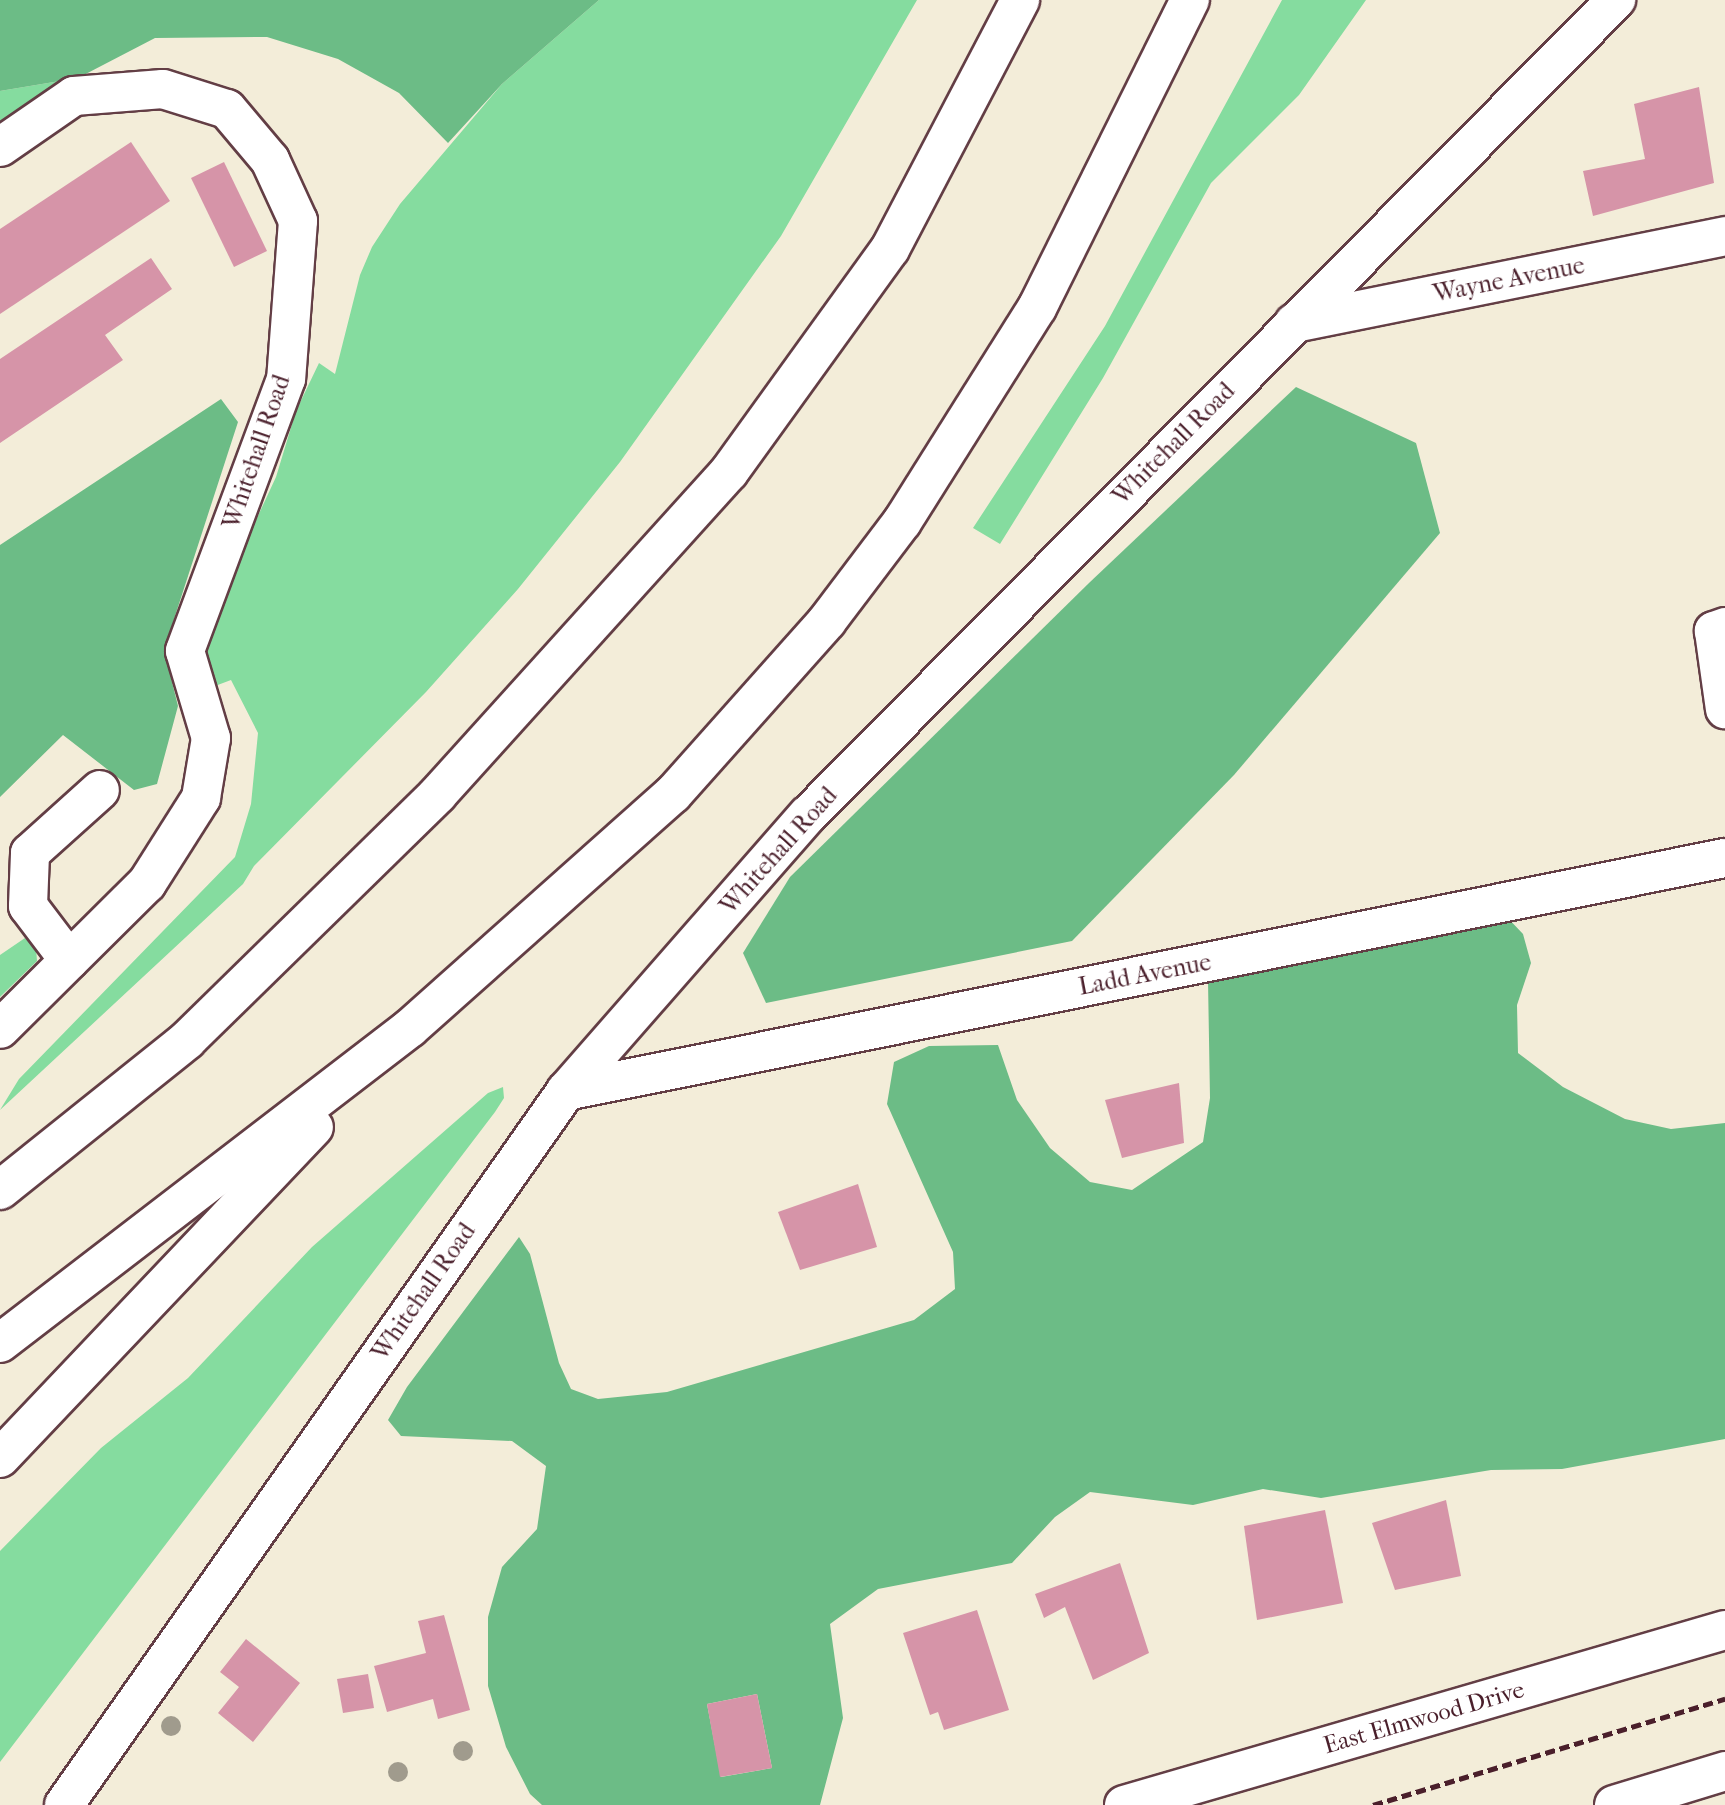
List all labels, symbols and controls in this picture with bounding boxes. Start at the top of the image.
street label: Wayne Avenue [1431,251,1587,309]
street label: Whitehall Road [217,371,297,533]
street label: Whitehall Road [1107,377,1241,511]
street label: Whitehall Road [715,782,843,920]
street label: Ladd Avenue [1076,948,1214,1002]
street label: Whitehall Road [366,1218,482,1366]
street label: East Elmwood Drive [1320,1676,1528,1760]

